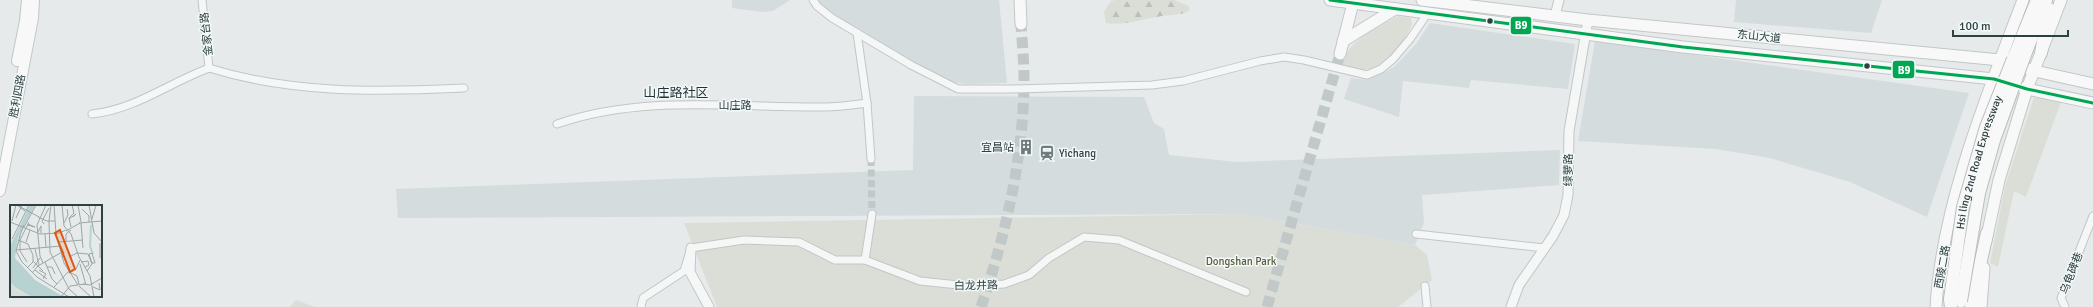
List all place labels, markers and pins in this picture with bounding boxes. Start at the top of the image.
unlabelled marker [1485,16,1495,26]
unlabelled marker [1862,61,1872,71]
building icon: 宜昌站 [1017,138,1035,156]
place label: 宜昌站 [981,141,1014,154]
station icon: Yichang [1038,144,1056,162]
place label: Yichang [1059,147,1096,160]

